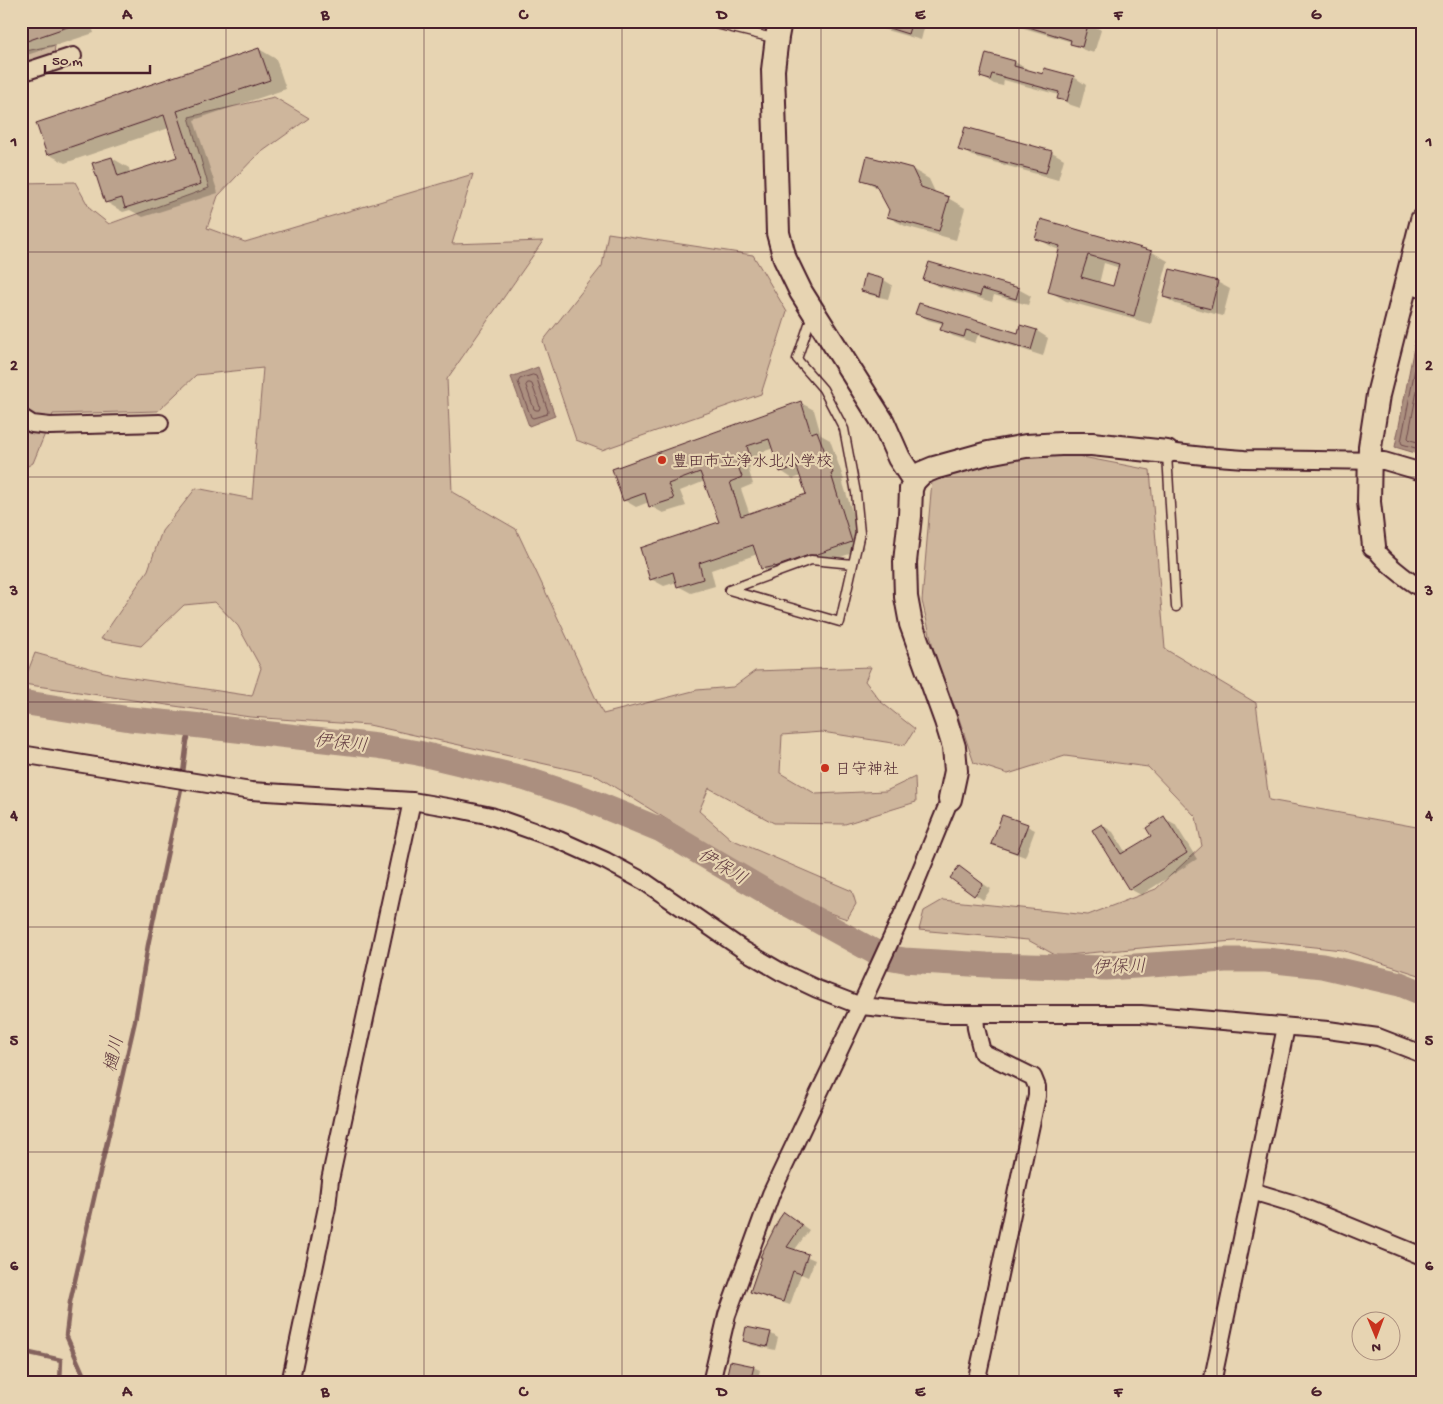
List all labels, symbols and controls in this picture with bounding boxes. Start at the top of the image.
text: A [121,7,133,26]
text: B [320,7,330,26]
text: C [518,7,529,26]
text: D [715,7,728,26]
text: E [915,7,926,26]
text: F [1113,7,1124,26]
text: G [1311,7,1322,26]
scale bar [45,42,150,74]
text: 50 m [52,53,83,71]
text: 1 [10,134,17,153]
text: 1 [1425,134,1432,153]
text: 2 [10,358,18,377]
text: 2 [1425,358,1433,377]
place label: 豊田市立浄水北小学校 [672,452,832,473]
marker: 豊田市立浄水北小学校 [656,454,668,466]
text: 3 [9,583,18,602]
text: 3 [1424,583,1433,602]
water label: 伊保川 [313,730,369,758]
place label: 日守神社 [835,761,899,781]
marker: 日守神社 [819,762,831,774]
text: 4 [9,808,18,827]
text: 4 [1424,808,1433,827]
water label: 伊保川 [693,844,751,891]
water label: 伊保川 [1092,956,1146,980]
text: 5 [10,1033,19,1052]
text: 5 [1425,1033,1434,1052]
water label: 樋川 [101,1035,130,1074]
text: 6 [10,1258,19,1277]
text: 6 [1425,1258,1434,1277]
north arrow [1350,1312,1400,1362]
text: N [1371,1338,1381,1355]
text: A [121,1384,133,1403]
text: B [320,1384,330,1403]
text: C [518,1384,529,1403]
text: D [715,1384,728,1403]
text: E [915,1384,926,1403]
text: F [1113,1384,1124,1403]
text: G [1311,1384,1322,1403]

